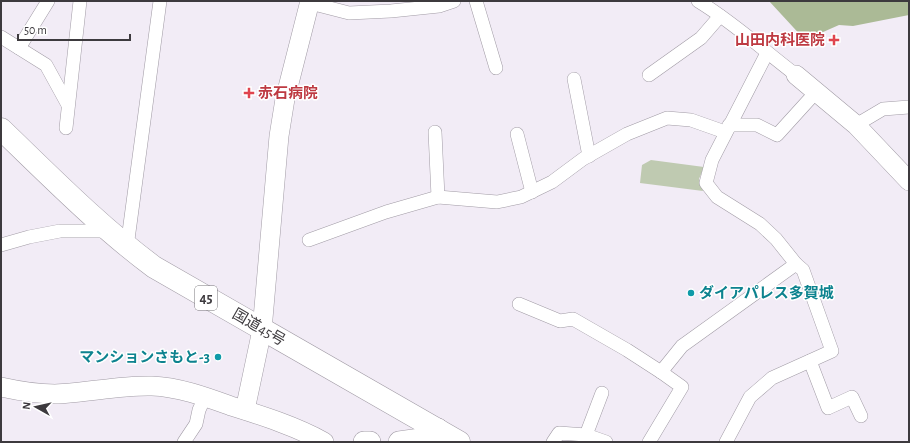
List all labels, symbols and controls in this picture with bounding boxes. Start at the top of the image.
scale bar [18,16,130,42]
text: 50 m [24,24,47,36]
place label: 山田内科医院 [735,32,825,48]
marker: 山田内科医院 [828,34,840,46]
place label: 赤石病院 [258,85,318,101]
marker: 赤石病院 [243,87,255,99]
place label: ダイアパレス多賀城 [699,284,834,301]
road number: 45 [195,286,217,310]
marker: ダイアパレス多賀城 [686,288,696,298]
street label: 国道45号 [230,305,288,349]
place label: マンションさもと-3 [79,349,210,365]
marker: マンションさもと-3 [213,352,223,362]
north arrow [16,387,56,427]
text: N [21,401,33,410]

